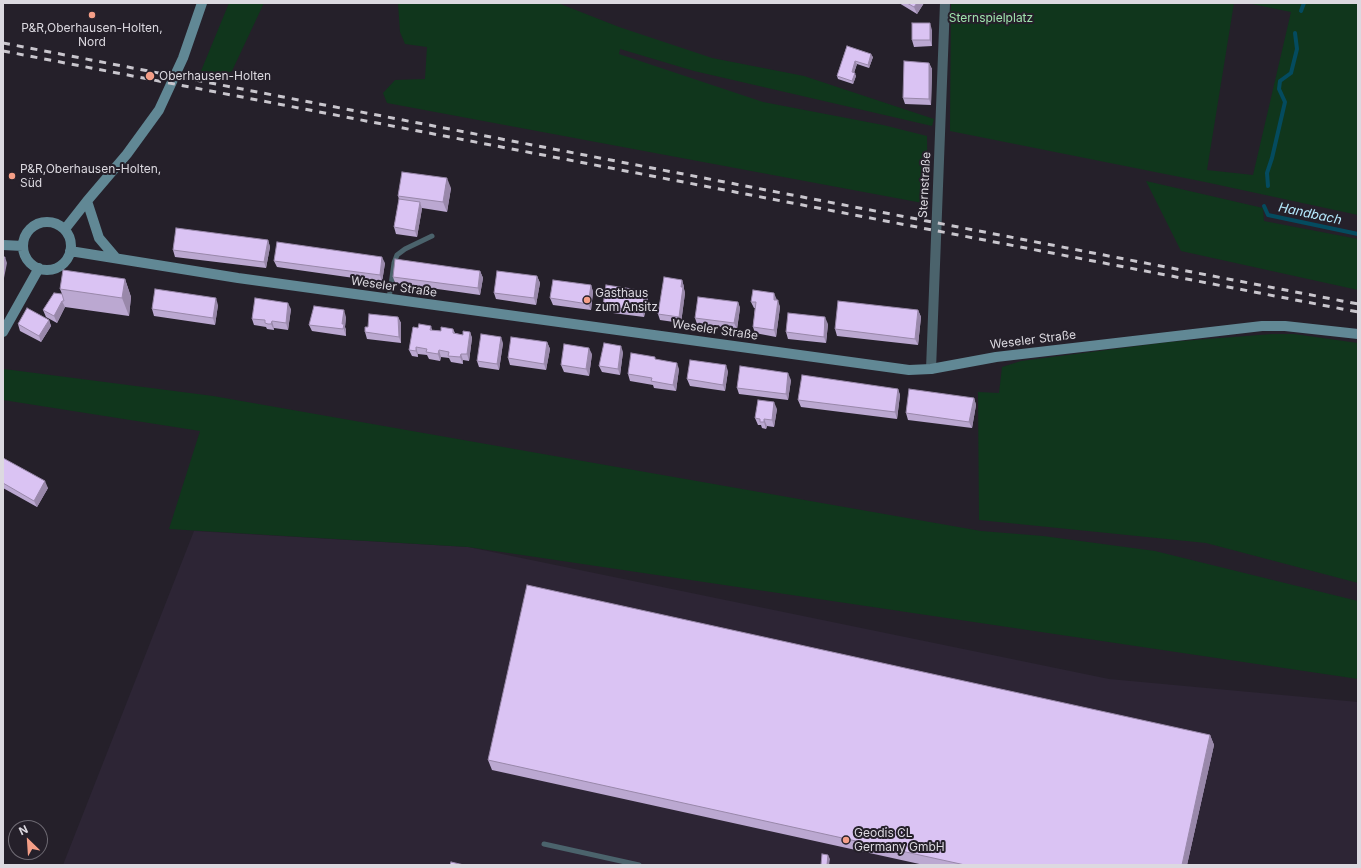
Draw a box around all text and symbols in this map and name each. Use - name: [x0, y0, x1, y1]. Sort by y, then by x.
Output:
- marker: P&R,Oberhausen-Holten, Nord: [87, 10, 97, 20]
- park label: Sternspielplatz: [949, 11, 1033, 25]
- place label: P&R,Oberhausen-Holten, Nord: [21, 21, 163, 49]
- place label: Oberhausen-Holten: [159, 69, 271, 83]
- marker: Oberhausen-Holten: [144, 70, 156, 82]
- street label: Sternstraße: [916, 152, 934, 218]
- place label: P&R,Oberhausen-Holten, Süd: [20, 162, 161, 190]
- marker: P&R,Oberhausen-Holten, Süd: [7, 171, 17, 181]
- water label: Handbach: [1277, 200, 1343, 228]
- street label: Weseler Straße: [350, 274, 438, 300]
- place label: Gasthaus zum Ansitz: [595, 286, 658, 314]
- marker: Gasthaus zum Ansitz: [582, 295, 592, 305]
- street label: Weseler Straße: [671, 317, 759, 343]
- street label: Weseler Straße: [989, 328, 1077, 352]
- north arrow: [8, 820, 48, 860]
- text: N: [17, 822, 30, 838]
- place label: Geodis CL Germany GmbH: [854, 826, 945, 854]
- marker: Geodis CL Germany GmbH: [841, 835, 851, 845]

